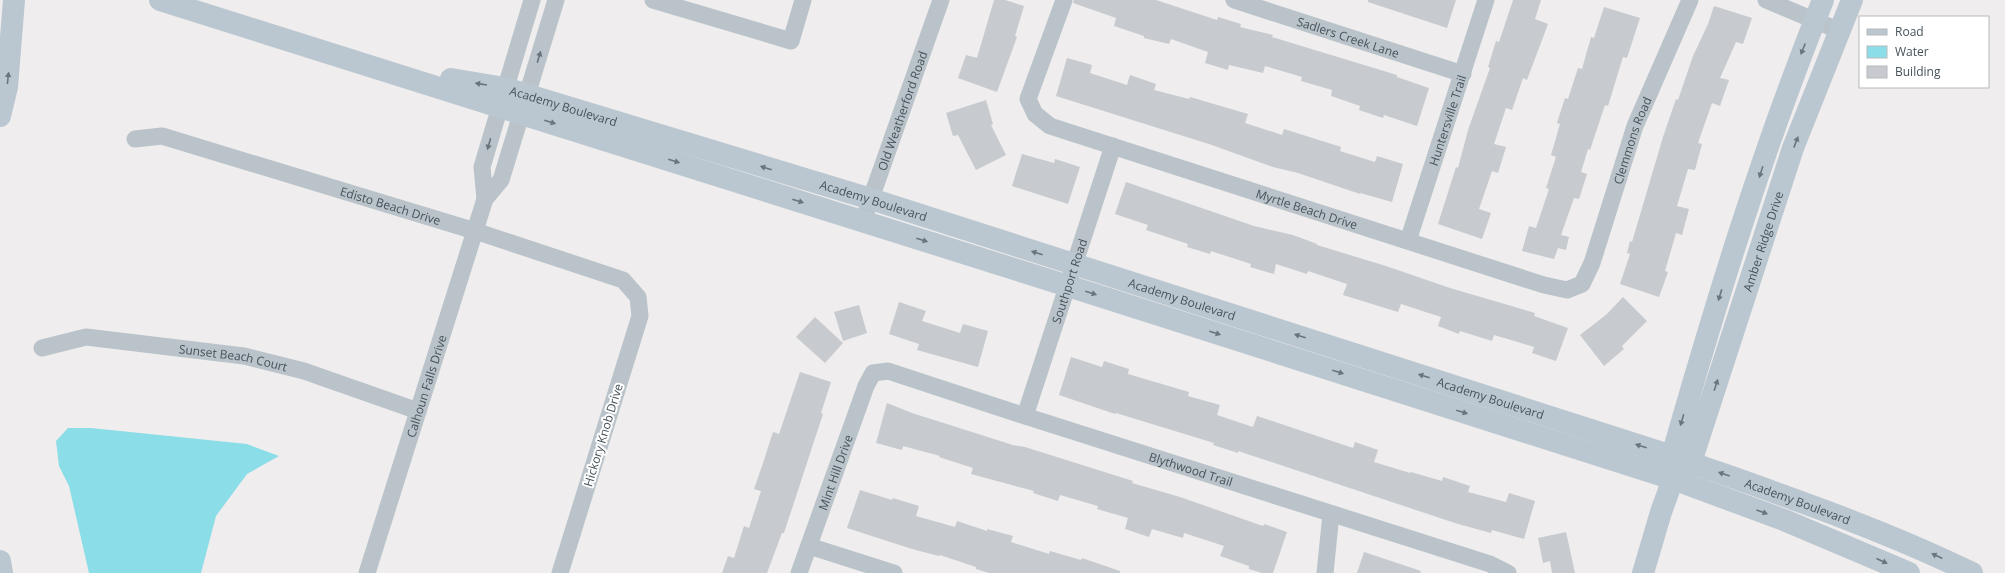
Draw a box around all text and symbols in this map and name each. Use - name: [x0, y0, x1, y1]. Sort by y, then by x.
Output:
- street label: Sadlers Creek Lane: [1295, 12, 1402, 61]
- legend: [1859, 16, 1989, 88]
- text: Road: [1895, 23, 1924, 40]
- text: Water: [1895, 43, 1929, 60]
- one-way arrow: [1799, 44, 1805, 56]
- street label: Old Weatherford Road: [873, 48, 931, 173]
- one-way arrow: [536, 51, 542, 63]
- text: Building: [1895, 63, 1941, 80]
- one-way arrow: [5, 72, 11, 84]
- street label: Huntersville Trail: [1424, 73, 1470, 168]
- one-way arrow: [474, 81, 487, 87]
- street label: Academy Boulevard: [508, 81, 619, 130]
- street label: Clemmons Road: [1609, 94, 1655, 186]
- one-way arrow: [545, 119, 557, 125]
- one-way arrow: [1793, 136, 1799, 148]
- one-way arrow: [486, 138, 492, 150]
- one-way arrow: [668, 158, 680, 164]
- one-way arrow: [760, 164, 772, 170]
- one-way arrow: [1757, 166, 1763, 178]
- street label: Academy Boulevard: [818, 176, 929, 225]
- street label: Edisto Beach Drive: [338, 182, 443, 229]
- street label: Myrtle Beach Drive: [1254, 184, 1360, 233]
- street label: Amber Ridge Drive: [1739, 189, 1787, 293]
- one-way arrow: [792, 198, 804, 204]
- street label: Southport Road: [1047, 236, 1091, 326]
- one-way arrow: [916, 237, 928, 243]
- one-way arrow: [1031, 249, 1043, 255]
- street label: Academy Boulevard: [1127, 274, 1238, 324]
- one-way arrow: [1085, 290, 1097, 296]
- one-way arrow: [1717, 290, 1723, 302]
- one-way arrow: [1209, 330, 1221, 336]
- street label: Calhoun Falls Drive: [402, 332, 450, 440]
- one-way arrow: [1294, 333, 1306, 339]
- street label: Sunset Beach Court: [178, 340, 289, 375]
- one-way arrow: [1333, 370, 1345, 376]
- one-way arrow: [1417, 373, 1429, 379]
- street label: Academy Boulevard: [1435, 373, 1546, 423]
- one-way arrow: [1713, 379, 1719, 391]
- street label: Hickory Knob Drive: [579, 381, 627, 489]
- one-way arrow: [1457, 409, 1469, 415]
- one-way arrow: [1679, 414, 1685, 426]
- street label: Mint Hill Drive: [814, 432, 857, 512]
- one-way arrow: [1635, 442, 1647, 448]
- street label: Blythwood Trail: [1147, 448, 1235, 490]
- one-way arrow: [1718, 471, 1730, 477]
- street label: Academy Boulevard: [1743, 474, 1853, 528]
- one-way arrow: [1756, 509, 1768, 515]
- one-way arrow: [1931, 553, 1943, 559]
- one-way arrow: [1877, 558, 1888, 564]

